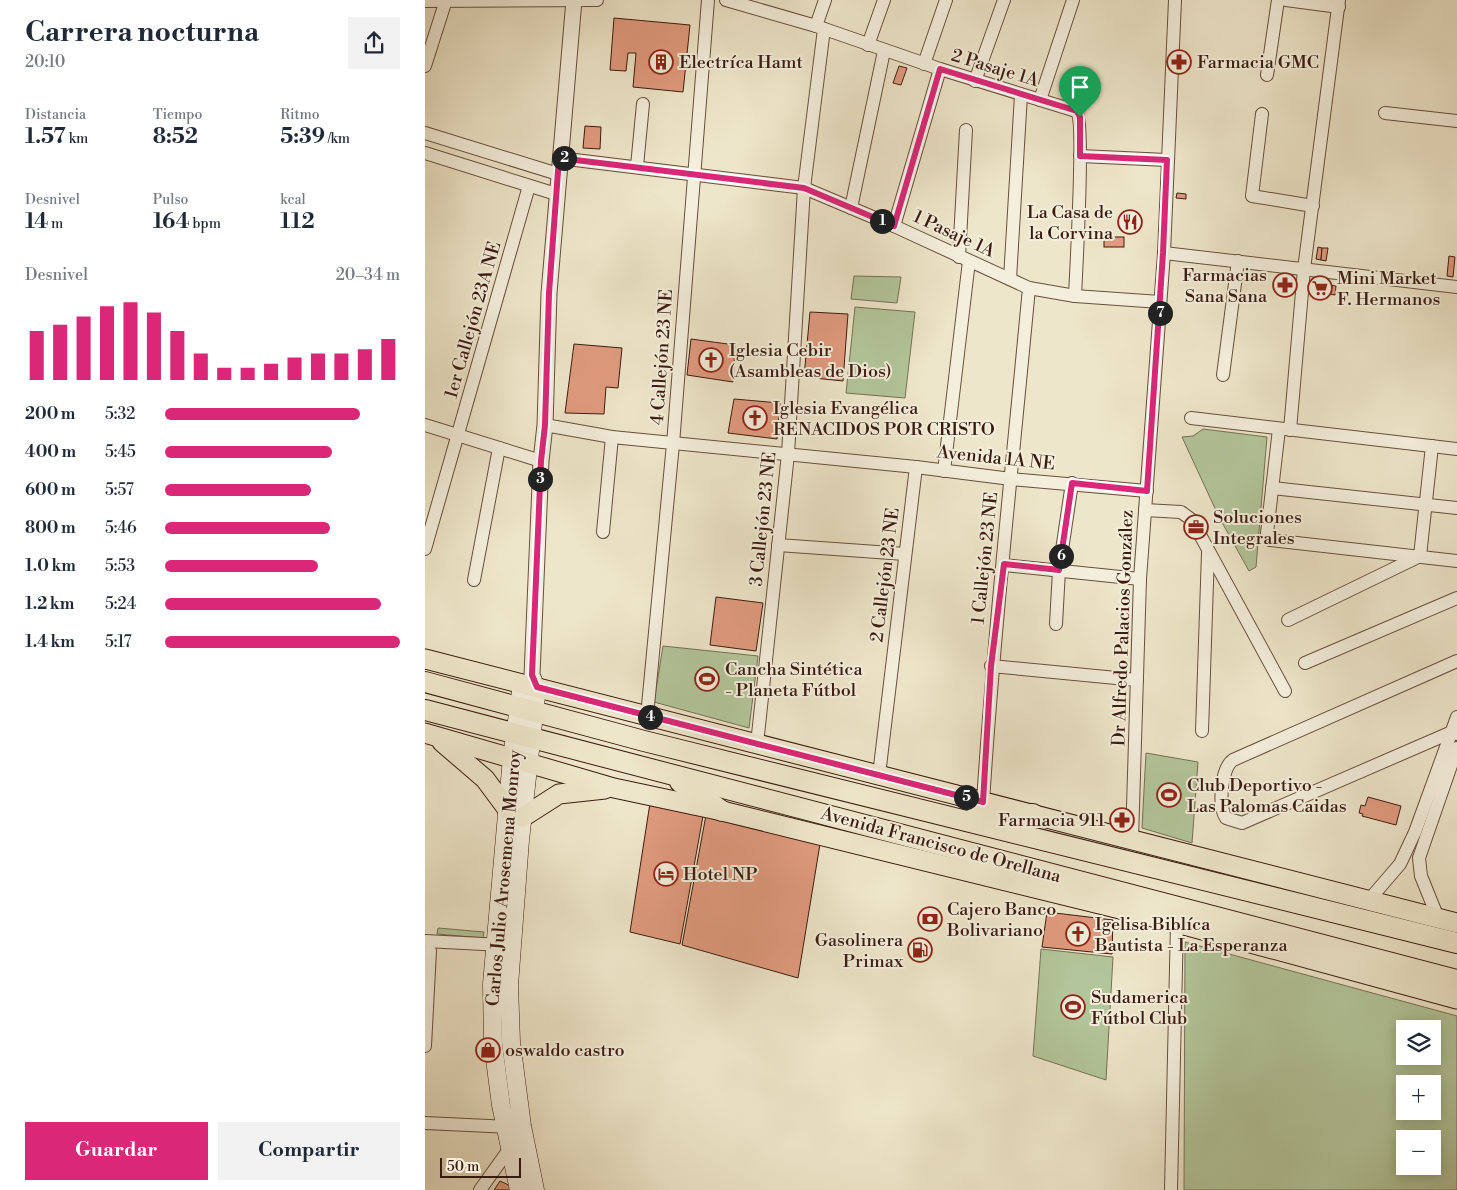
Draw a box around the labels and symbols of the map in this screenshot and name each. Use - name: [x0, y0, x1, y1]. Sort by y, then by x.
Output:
- street label: 2 Pasaje 1A: [949, 44, 1042, 92]
- building icon: Electríca Hamt: [648, 49, 674, 75]
- pharmacy icon: Farmacia GMC: [1166, 49, 1192, 75]
- place label: Electríca Hamt: [679, 51, 804, 74]
- place label: Farmacia GMC: [1197, 51, 1319, 74]
- pin: [1059, 66, 1101, 117]
- pin: 2: [551, 146, 577, 170]
- place label: La Casa de la Corvina: [1027, 201, 1114, 245]
- street label: 1 Pasaje 1A: [909, 205, 999, 263]
- pin: 1: [869, 208, 895, 234]
- restaurant icon: La Casa de la Corvina: [1117, 209, 1143, 235]
- street label: 1er Callejón 23A NE: [440, 239, 506, 401]
- place label: Farmacias Sana Sana: [1182, 264, 1268, 308]
- place label: Mini Market F. Hermanos: [1337, 267, 1441, 311]
- pharmacy icon: Farmacias Sana Sana: [1272, 272, 1298, 298]
- supermarket icon: Mini Market F. Hermanos: [1307, 275, 1333, 301]
- street label: 4 Callejón 23 NE: [646, 288, 678, 426]
- pin: 7: [1147, 300, 1173, 326]
- place label: Iglesia Cebir (Asambleas de Dios): [729, 339, 892, 383]
- church icon: Iglesia Cebir (Asambleas de Dios): [698, 347, 724, 373]
- place label: Iglesia Evangélica RENACIDOS POR CRISTO: [773, 397, 995, 441]
- church icon: Iglesia Evangélica RENACIDOS POR CRISTO: [742, 405, 768, 431]
- street label: Avenida 1A NE: [935, 440, 1056, 476]
- street label: 3 Callejón 23 NE: [745, 451, 781, 587]
- pin: 3: [527, 466, 553, 492]
- street label: 1 Callejón 23 NE: [967, 491, 1003, 625]
- street label: 2 Callejón 23 NE: [865, 506, 905, 644]
- place label: Soluciones Integrales: [1213, 506, 1302, 550]
- street label: Dr Alfredo Palacios González: [1107, 509, 1139, 747]
- office icon: Soluciones Integrales: [1183, 514, 1209, 540]
- pin: 6: [1049, 544, 1073, 568]
- place label: Cancha Sintética - Planeta Fútbol: [725, 658, 863, 702]
- sports icon: Cancha Sintética - Planeta Fútbol: [694, 666, 720, 692]
- pin: 4: [637, 704, 663, 730]
- street label: Carlos Julio Arosemena Monroy: [481, 749, 527, 1007]
- place label: Club Deportivo - Las Palomas Caidas: [1187, 774, 1347, 818]
- sports icon: Club Deportivo - Las Palomas Caidas: [1156, 782, 1182, 808]
- pin: 5: [953, 784, 979, 810]
- street label: Avenida Francisco de Orellana: [818, 802, 1064, 888]
- pharmacy icon: Farmacia 911: [1109, 807, 1135, 833]
- place label: Farmacia 911: [998, 809, 1105, 832]
- hotel icon: Hotel NP: [653, 861, 679, 887]
- place label: Hotel NP: [683, 863, 757, 886]
- place label: Cajero Banco Bolivariano: [946, 898, 1056, 942]
- bank icon: Cajero Banco Bolivariano: [917, 906, 943, 932]
- place label: Igelisa Biblíca Bautista - La Esperanza: [1094, 913, 1288, 957]
- church icon: Igelisa Biblíca Bautista - La Esperanza: [1065, 921, 1091, 947]
- place label: Gasolinera Primax: [815, 929, 904, 973]
- fuel station icon: Gasolinera Primax: [907, 937, 933, 963]
- place label: Sudamerica Fútbol Club: [1091, 986, 1189, 1030]
- sports icon: Sudamerica Fútbol Club: [1060, 994, 1086, 1020]
- shop icon: oswaldo castro: [475, 1037, 501, 1063]
- place label: oswaldo castro: [505, 1039, 625, 1062]
- scale bar: [440, 1155, 521, 1178]

